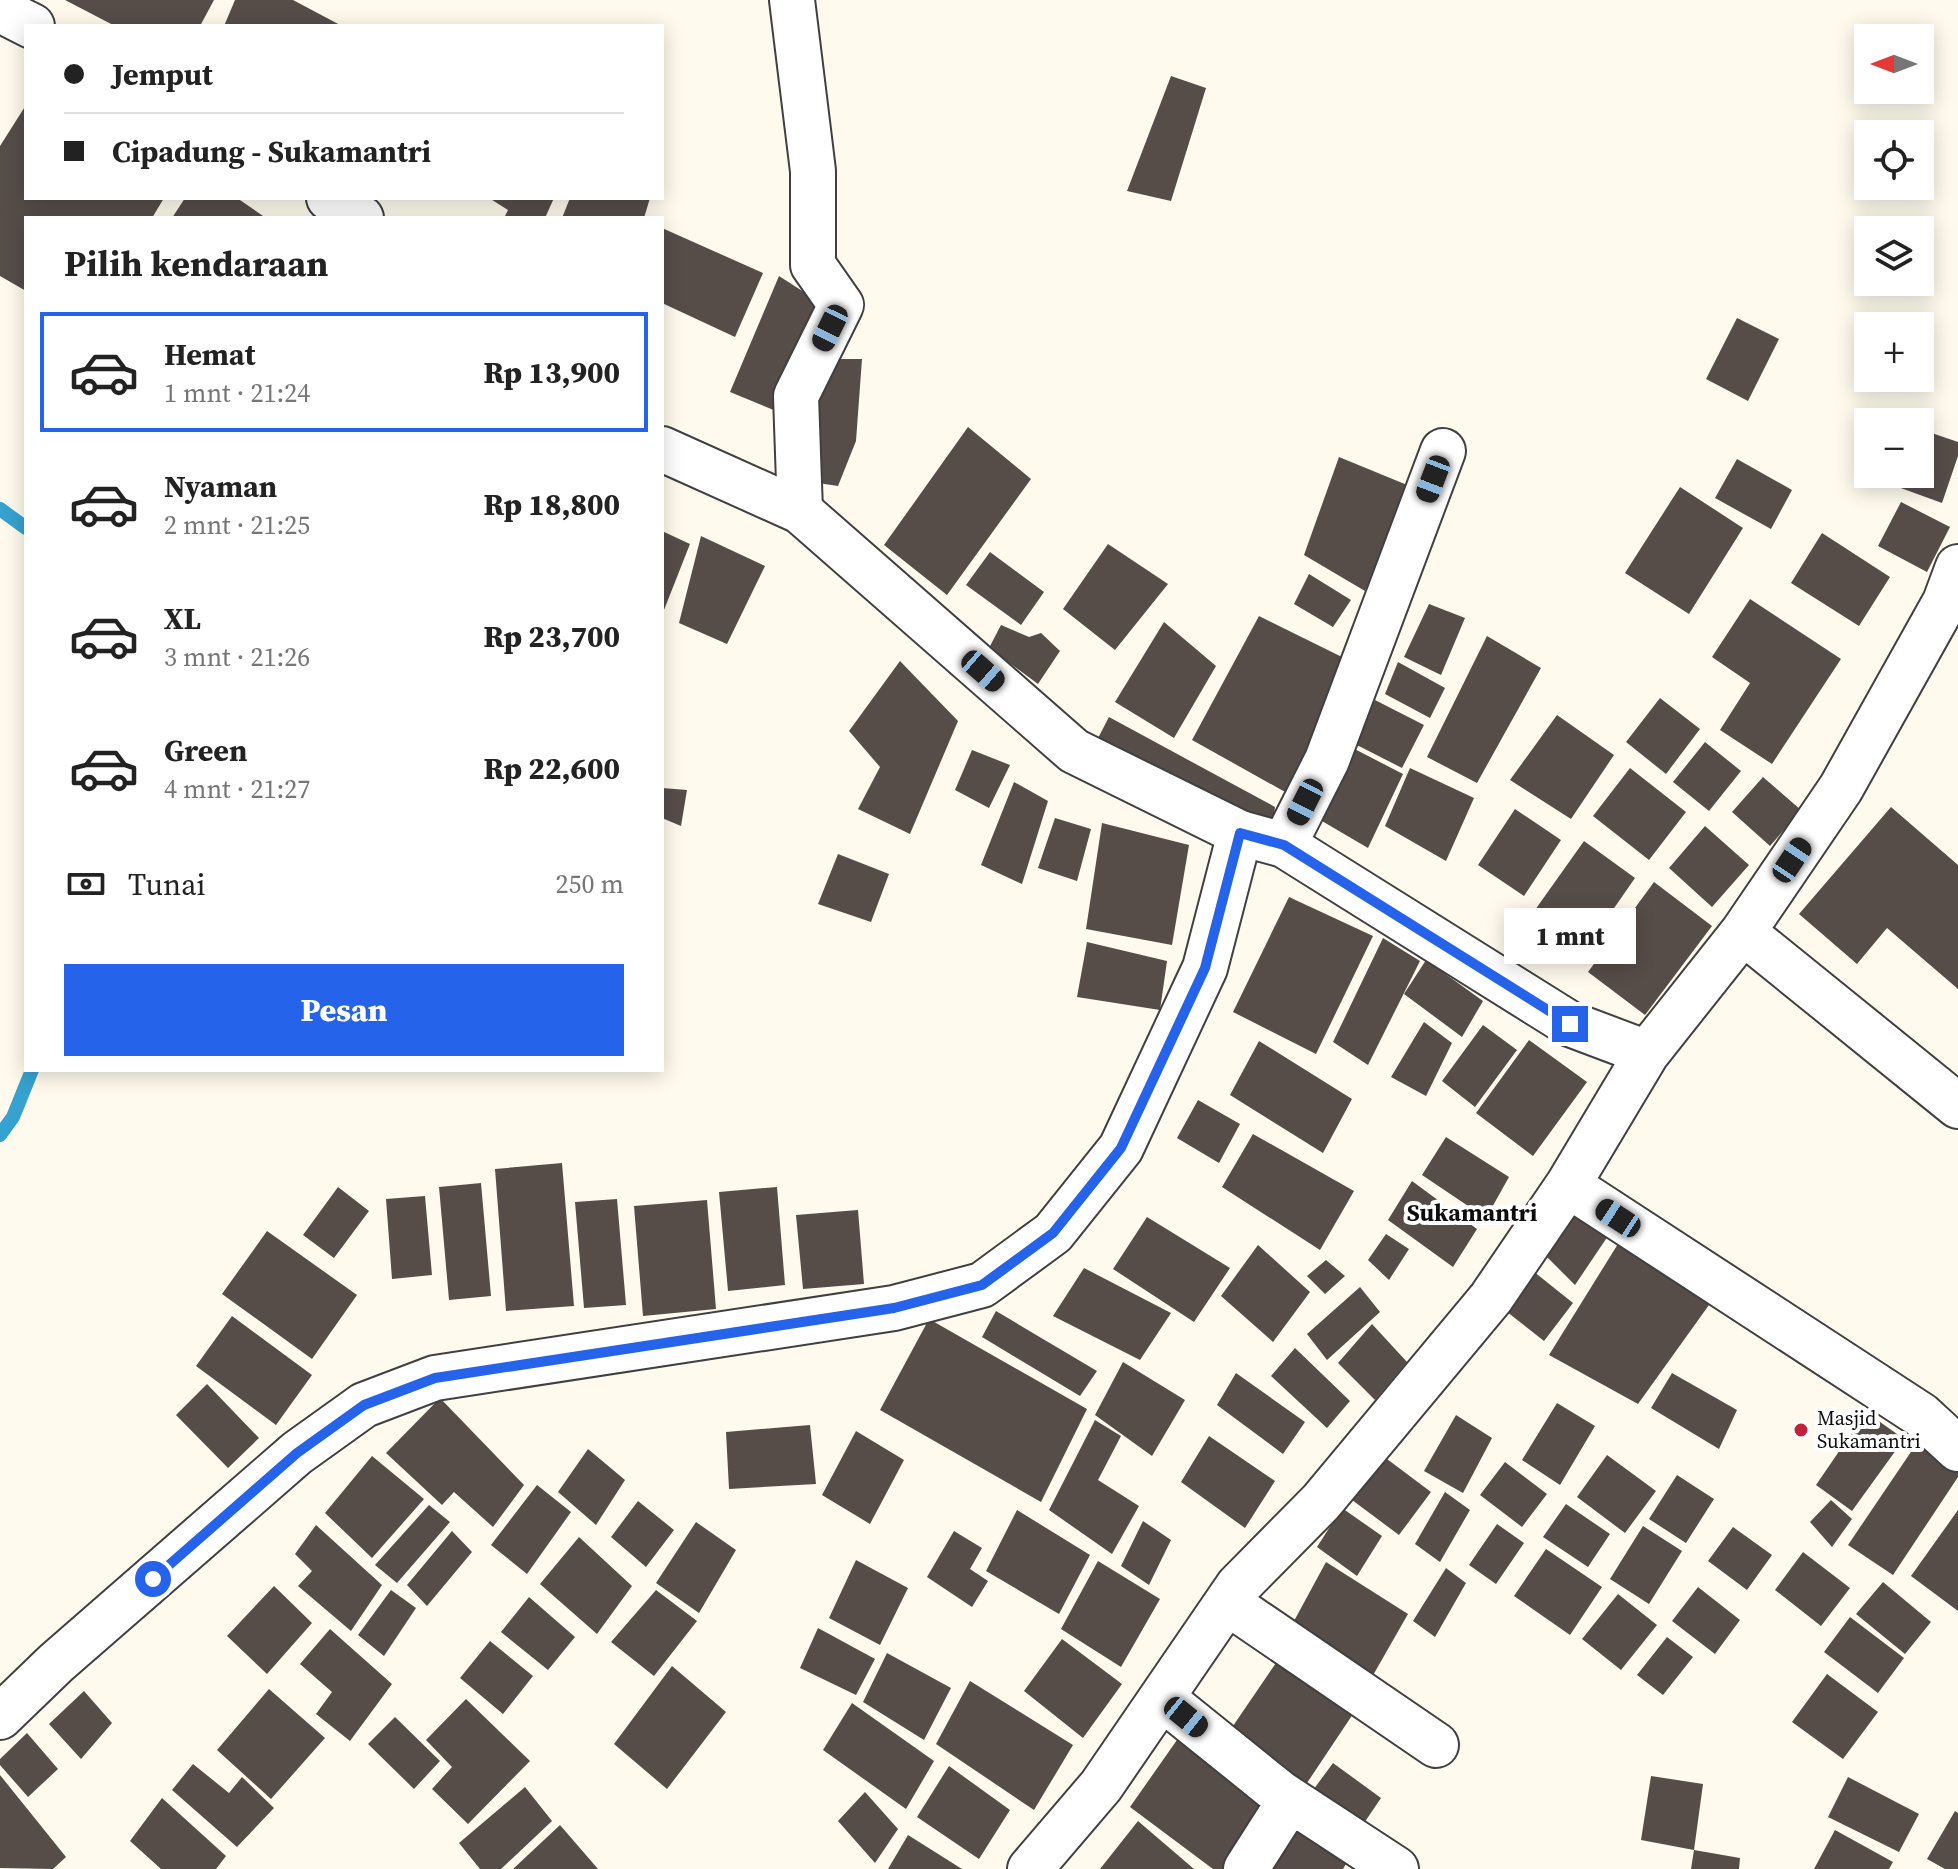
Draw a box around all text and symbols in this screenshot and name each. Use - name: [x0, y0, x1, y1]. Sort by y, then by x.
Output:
- north arrow: [1854, 24, 1934, 104]
- map controls: [1854, 24, 1934, 488]
- text: Jemput: [112, 54, 213, 95]
- button: locate: [1854, 120, 1934, 200]
- text: Cipadung - Sukamantri: [112, 131, 431, 172]
- button: layers: [1854, 216, 1934, 296]
- text: Pilih kendaraan: [64, 239, 328, 288]
- car: [809, 301, 851, 355]
- button: +: [1854, 312, 1934, 392]
- text: Hemat: [164, 334, 255, 375]
- icon: car: [68, 336, 140, 408]
- text: Rp 13,900: [483, 352, 620, 393]
- text: 1 mnt · 21:24: [164, 375, 310, 411]
- button: −: [1854, 408, 1934, 488]
- car: [1413, 452, 1453, 506]
- text: Nyaman: [164, 466, 277, 507]
- icon: car: [68, 468, 140, 540]
- text: Rp 18,800: [483, 484, 620, 525]
- text: 2 mnt · 21:25: [164, 507, 310, 543]
- text: XL: [164, 598, 201, 639]
- icon: car: [68, 600, 140, 672]
- text: Rp 23,700: [483, 616, 620, 657]
- text: 3 mnt · 21:26: [164, 639, 310, 675]
- car: [957, 646, 1009, 696]
- text: Green: [164, 730, 247, 771]
- icon: car: [68, 732, 140, 804]
- text: Rp 22,600: [483, 748, 620, 789]
- text: 4 mnt · 21:27: [164, 771, 310, 807]
- car: [1283, 775, 1327, 829]
- car: [1769, 833, 1815, 887]
- icon: cash: [64, 862, 108, 906]
- text: Tunai: [128, 864, 205, 905]
- text: 250 m: [556, 866, 624, 902]
- callout: 1 mnt: [1504, 908, 1636, 964]
- text: 1 mnt: [1536, 918, 1604, 954]
- button: Pesan: [64, 964, 624, 1056]
- route end: [1552, 1006, 1588, 1042]
- car: [1591, 1195, 1645, 1241]
- district label: Sukamantri: [1407, 1196, 1538, 1229]
- place label: Masjid Sukamantri: [1817, 1404, 1921, 1455]
- marker: Masjid Sukamantri: [1792, 1421, 1810, 1439]
- route start: [135, 1561, 171, 1597]
- car: [1160, 1693, 1212, 1741]

